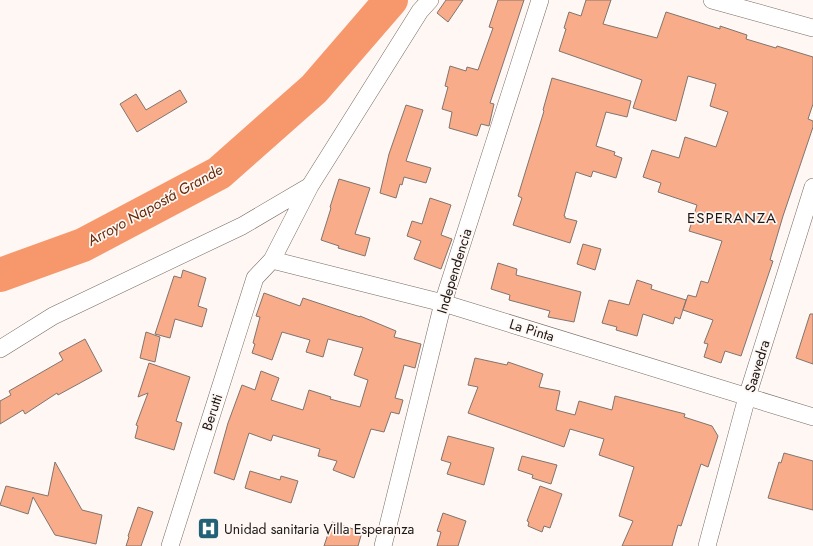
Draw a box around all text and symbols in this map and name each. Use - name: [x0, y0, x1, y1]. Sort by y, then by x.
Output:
- water label: Arroyo Napostá Grande: [82, 158, 227, 252]
- district label: ESPERANZA: [687, 207, 777, 229]
- street label: Independencia: [432, 226, 476, 316]
- street label: La Pinta: [507, 314, 557, 346]
- street label: Saavedra: [740, 337, 774, 395]
- street label: Berutti: [197, 391, 227, 433]
- hospital icon: Unidad sanitaria Villa Esperanza: [196, 516, 222, 542]
- place label: Unidad sanitaria Villa Esperanza: [224, 519, 414, 539]

